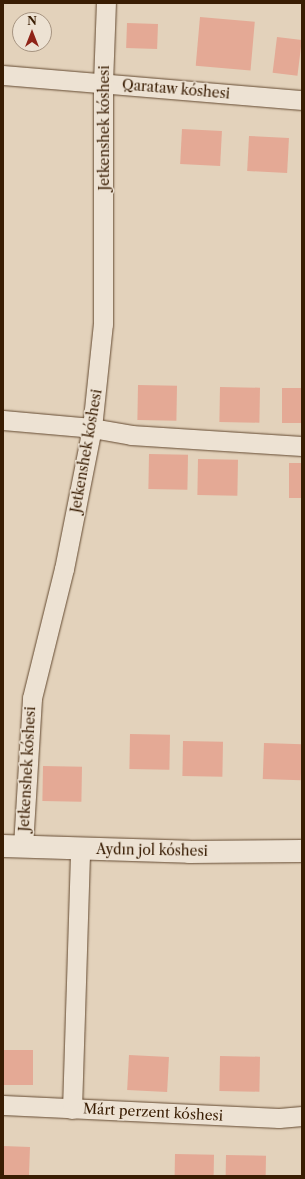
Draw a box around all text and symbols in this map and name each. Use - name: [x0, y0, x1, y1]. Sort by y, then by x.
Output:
- north arrow: [12, 12, 52, 52]
- text: N: [27, 14, 37, 28]
- street label: Jetkenshek kóshesi: [96, 65, 112, 191]
- street label: Qarataw kóshesi: [121, 76, 231, 102]
- street label: Jetkenshek kóshesi: [67, 388, 105, 514]
- street label: Jetkenshek kóshesi: [15, 706, 39, 832]
- street label: Aydın jol kóshesi: [96, 841, 208, 859]
- street label: Márt perzent kóshesi: [83, 1100, 223, 1124]

